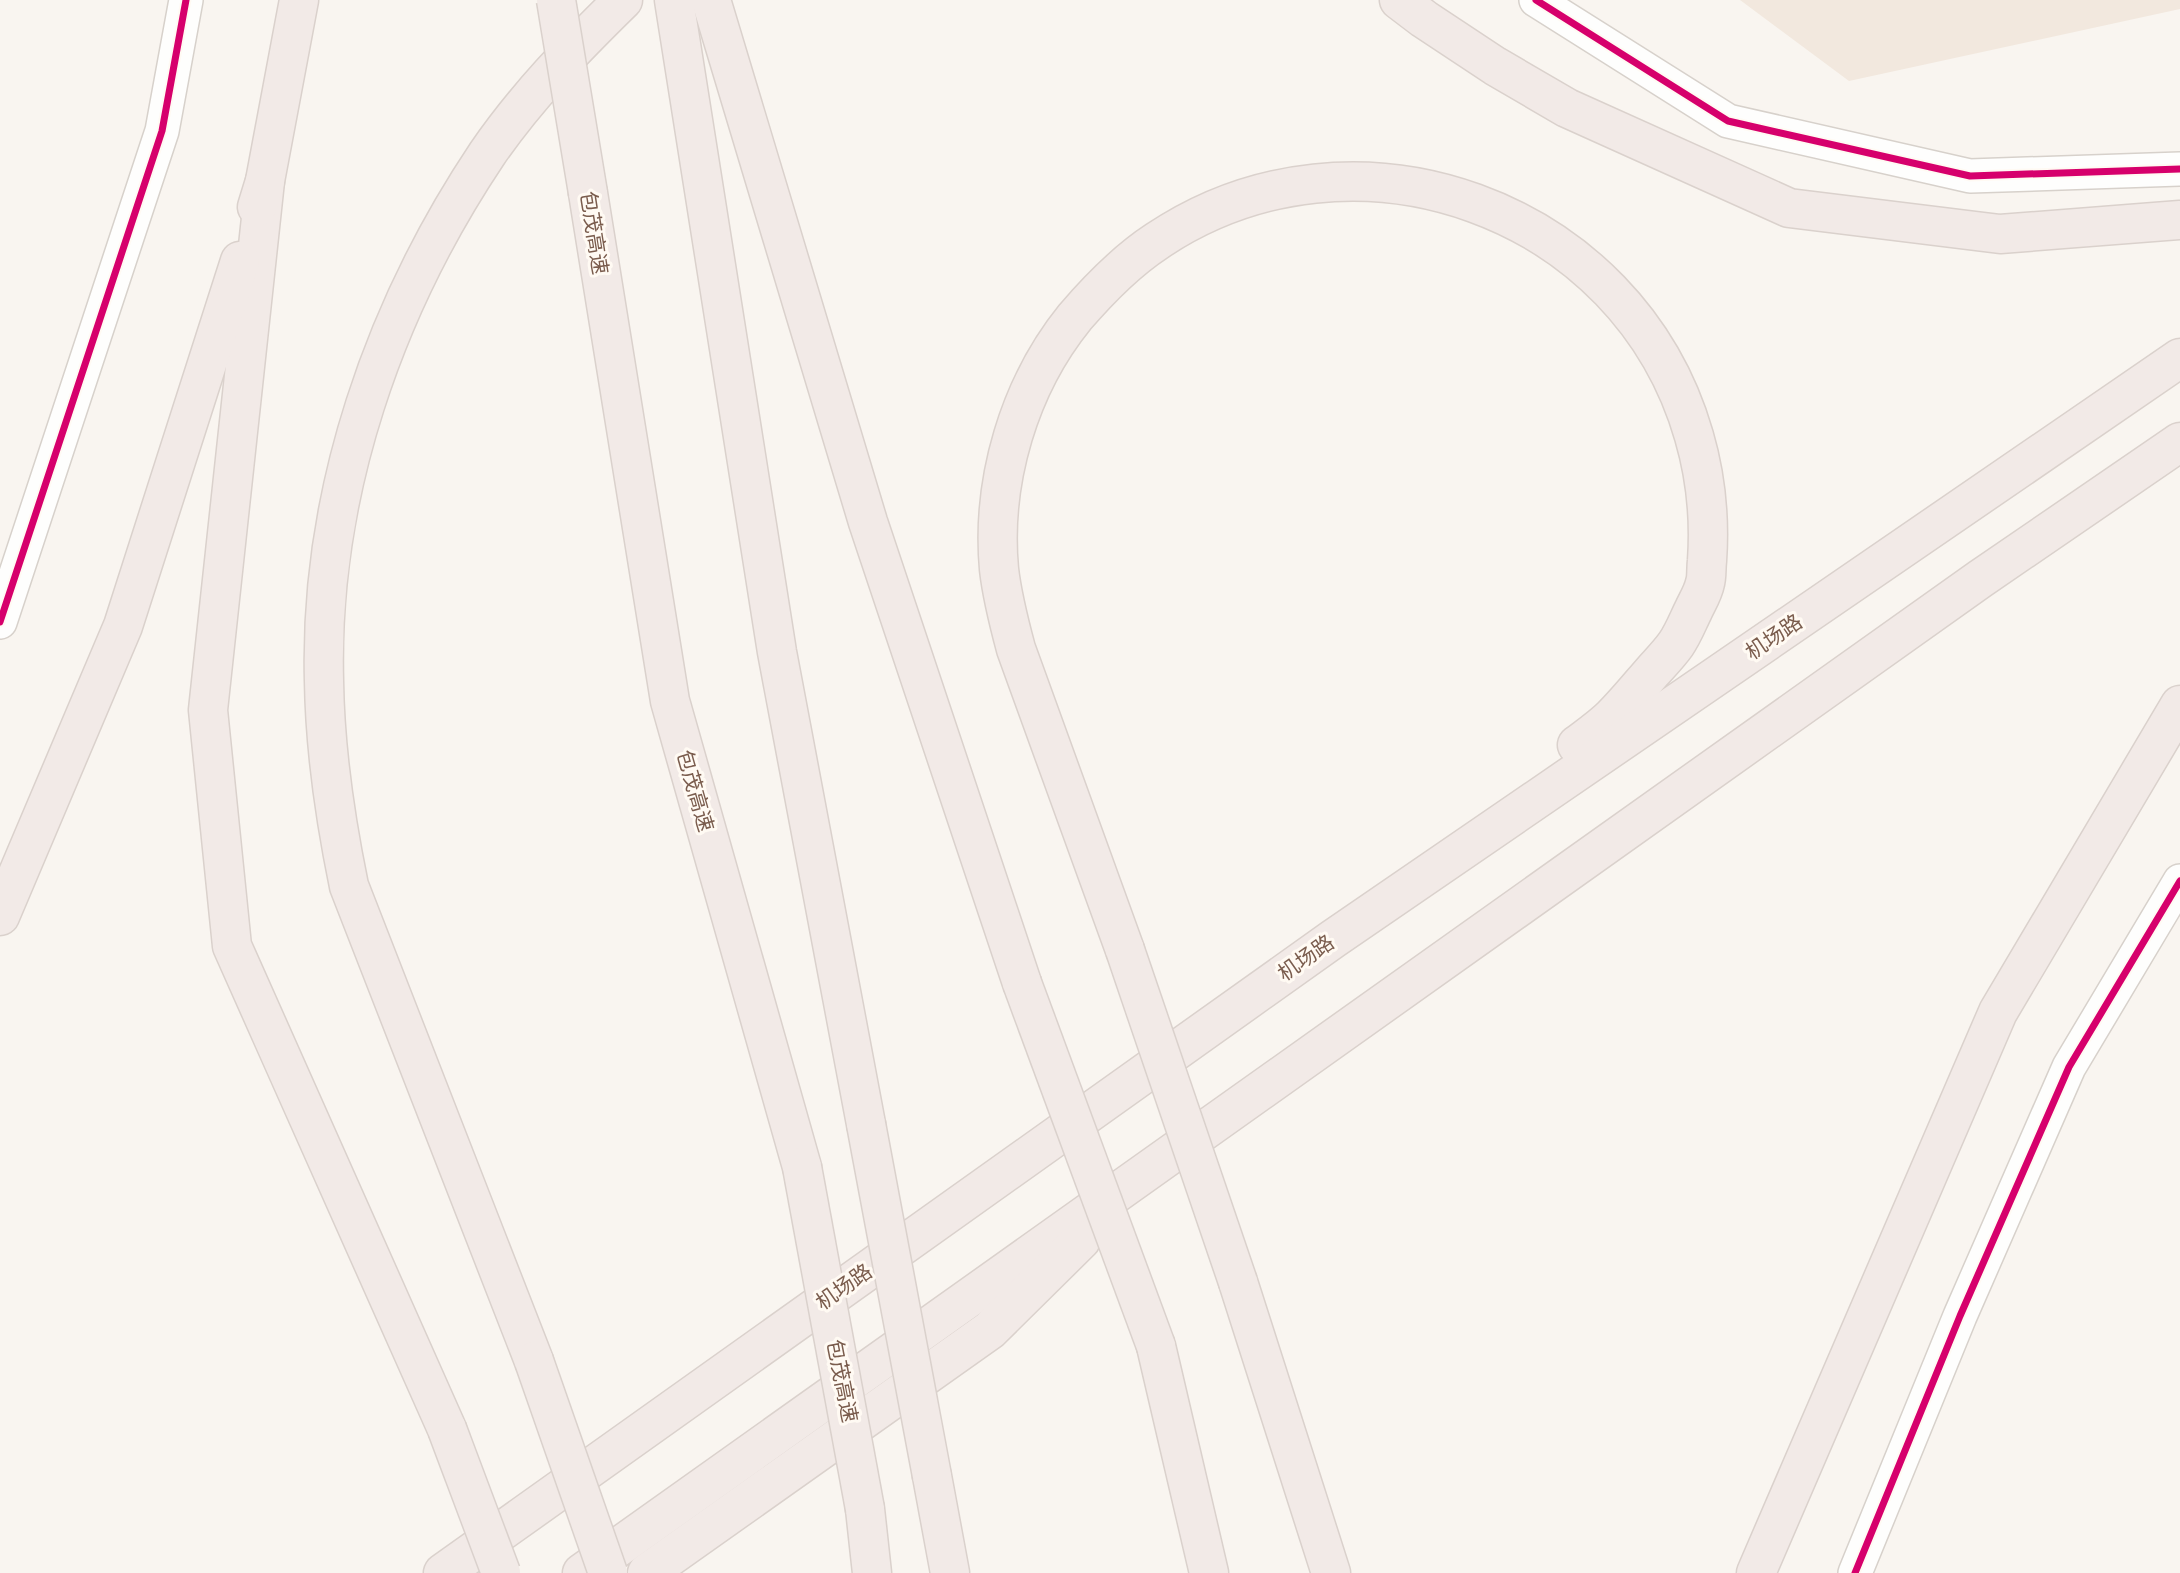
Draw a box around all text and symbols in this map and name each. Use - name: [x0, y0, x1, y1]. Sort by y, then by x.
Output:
- street label: 包茂高速: [575, 189, 614, 277]
- street label: 机场路: [1740, 608, 1807, 665]
- street label: 包茂高速: [671, 747, 720, 835]
- street label: 机场路: [1272, 928, 1339, 987]
- street label: 机场路: [810, 1257, 877, 1316]
- street label: 包茂高速: [821, 1337, 864, 1425]

